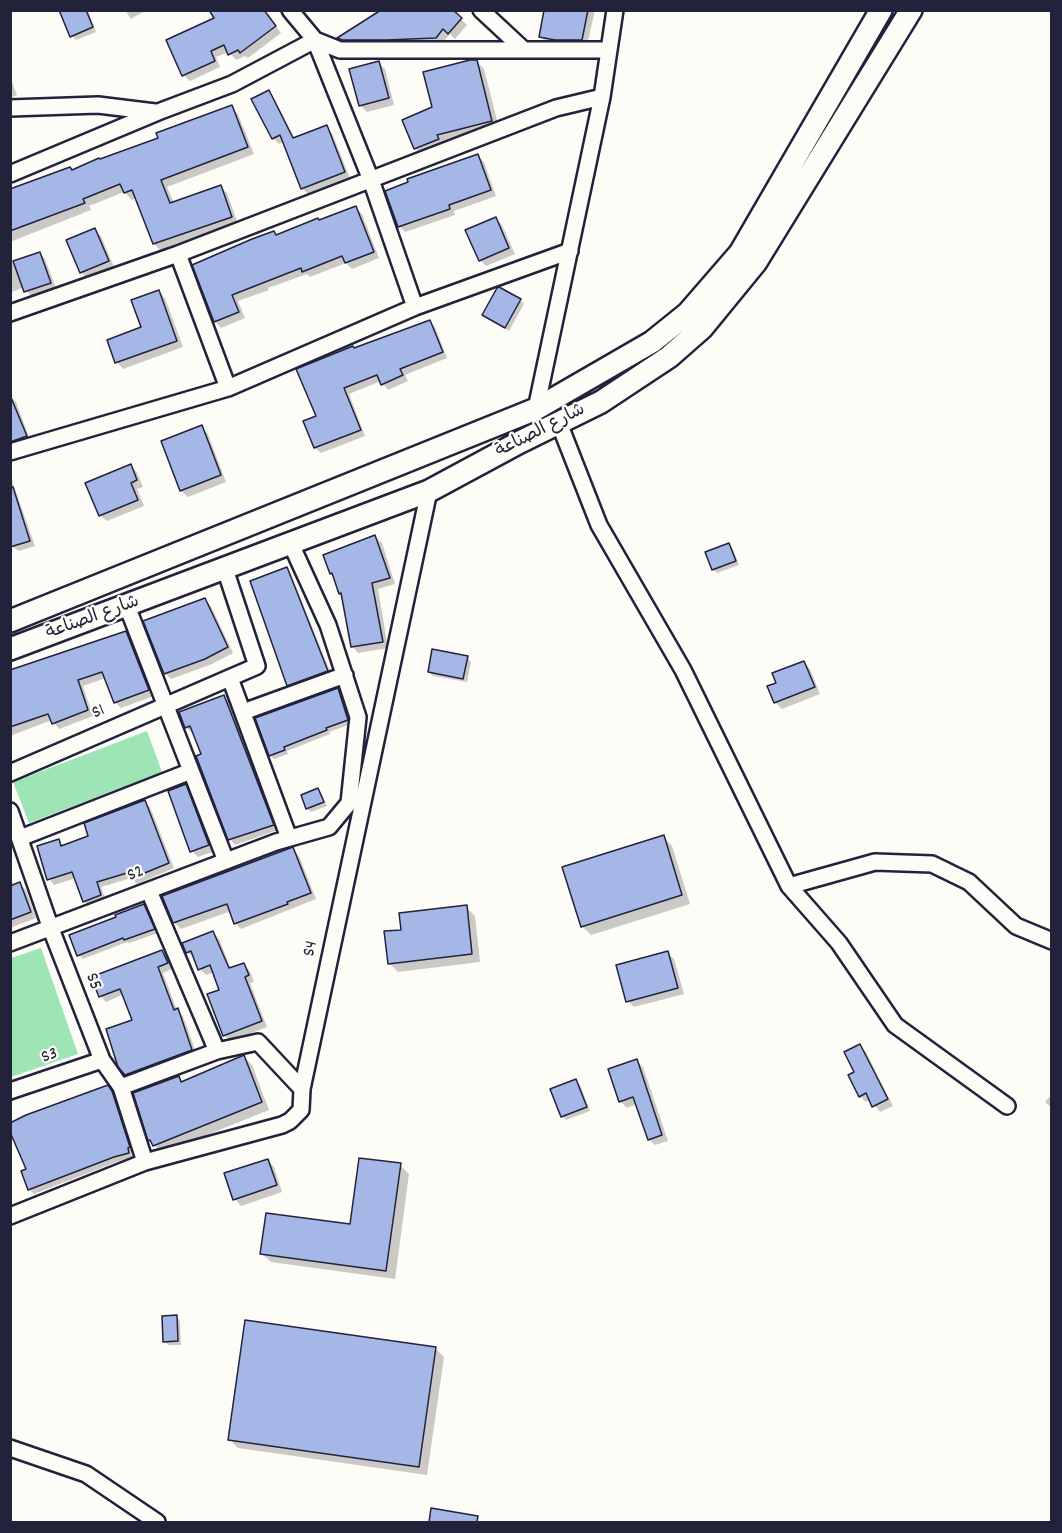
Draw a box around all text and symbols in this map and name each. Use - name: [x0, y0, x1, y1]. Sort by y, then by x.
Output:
- street label: شارع الصناعة: [493, 400, 589, 464]
- street label: شارع الصناعة: [43, 592, 143, 646]
- street label: S1: [89, 701, 109, 725]
- street label: S2: [125, 862, 147, 888]
- street label: S4: [300, 939, 324, 959]
- street label: S5: [79, 971, 105, 993]
- street label: S3: [39, 1044, 61, 1070]

